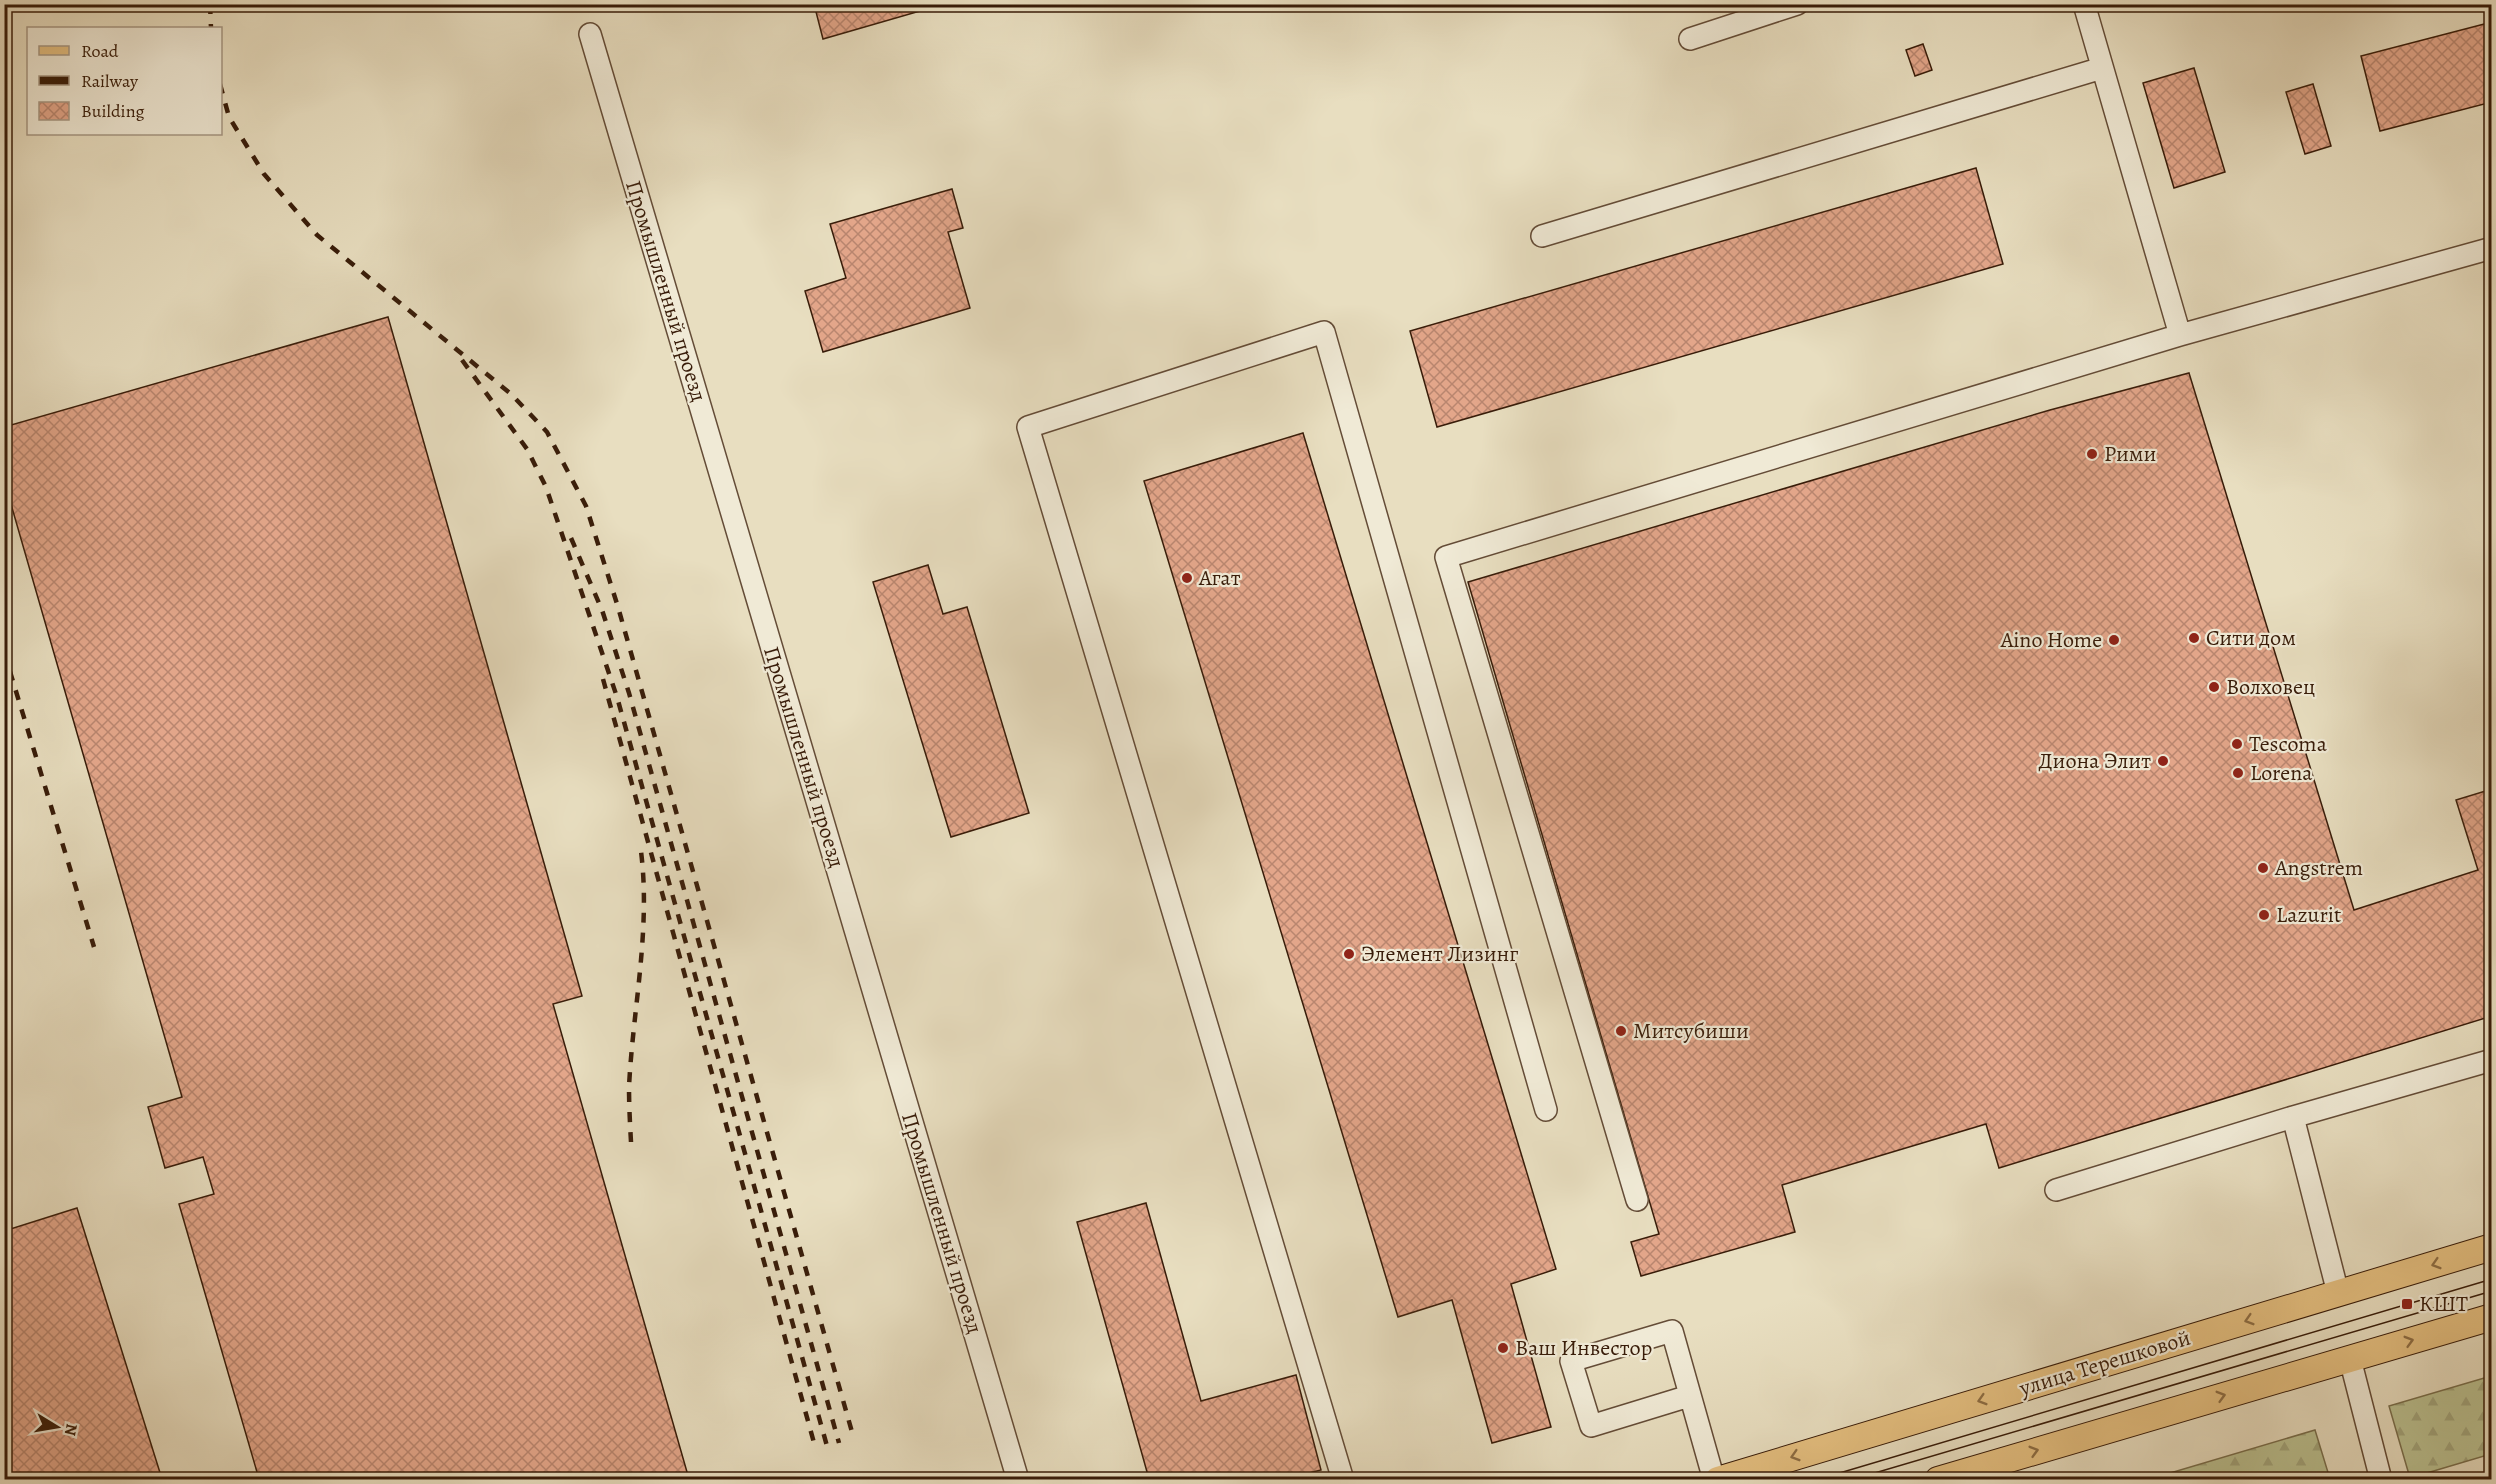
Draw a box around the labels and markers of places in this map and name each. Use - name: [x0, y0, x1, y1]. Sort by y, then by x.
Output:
- place label: Рими: [2104, 439, 2156, 469]
- marker: Рими: [2085, 447, 2099, 461]
- place label: Агат: [1198, 563, 1241, 593]
- marker: Агат: [1180, 571, 1194, 585]
- place label: Сити дом: [2206, 623, 2296, 653]
- place label: Aino Home: [2000, 625, 2102, 655]
- marker: Сити дом: [2187, 631, 2201, 645]
- marker: Aino Home: [2107, 633, 2121, 647]
- place label: Волховец: [2226, 672, 2315, 702]
- marker: Волховец: [2207, 680, 2221, 694]
- place label: Tescoma: [2249, 729, 2328, 759]
- marker: Tescoma: [2230, 737, 2244, 751]
- place label: Диона Элит: [2038, 746, 2151, 776]
- marker: Диона Элит: [2156, 754, 2170, 768]
- place label: Lorena: [2250, 758, 2313, 788]
- marker: Lorena: [2231, 766, 2245, 780]
- place label: Angstrem: [2274, 853, 2363, 883]
- marker: Angstrem: [2256, 861, 2270, 875]
- place label: Lazurit: [2276, 900, 2341, 930]
- marker: Lazurit: [2257, 908, 2271, 922]
- place label: Элемент Лизинг: [1361, 939, 1519, 969]
- marker: Элемент Лизинг: [1342, 947, 1356, 961]
- place label: Митсубиши: [1633, 1016, 1749, 1046]
- marker: Митсубиши: [1614, 1024, 1628, 1038]
- place label: КШТ: [2419, 1289, 2468, 1319]
- marker: КШТ: [2400, 1297, 2414, 1311]
- place label: Ваш Инвестор: [1515, 1333, 1652, 1363]
- marker: Ваш Инвестор: [1496, 1341, 1510, 1355]

